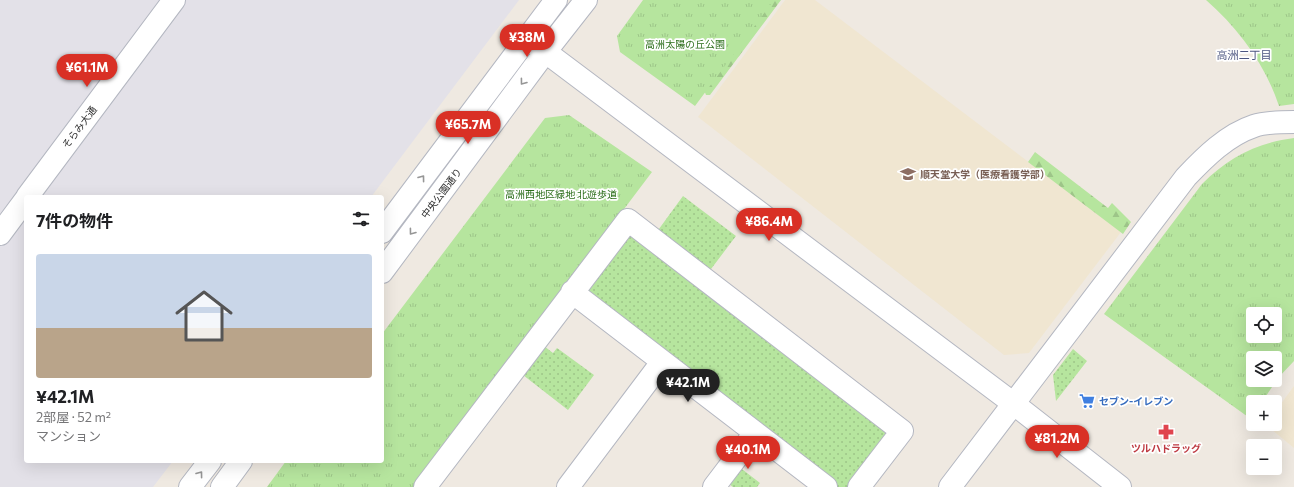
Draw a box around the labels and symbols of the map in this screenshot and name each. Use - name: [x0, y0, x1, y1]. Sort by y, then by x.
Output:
- pin: ¥38M: [503, 24, 551, 58]
- park label: 高洲太陽の丘公園: [645, 38, 725, 50]
- district label: 高洲二丁目: [1217, 48, 1272, 61]
- pin: ¥61.1M: [54, 54, 120, 88]
- one-way arrow: [521, 78, 528, 85]
- street label: そらみ大通: [59, 103, 99, 151]
- pin: ¥65.7M: [435, 111, 501, 145]
- street label: 中央公園通り: [418, 165, 464, 221]
- school or university icon: 順天堂大学（医療看護学部）: [899, 165, 917, 183]
- place label: 順天堂大学（医療看護学部）: [920, 168, 1050, 180]
- one-way arrow: [417, 175, 425, 182]
- park label: 高洲西地区緑地 北遊歩道: [505, 188, 617, 200]
- pin: ¥86.4M: [736, 208, 802, 242]
- one-way arrow: [410, 227, 417, 234]
- pin: ¥42.1M: [655, 369, 721, 403]
- supermarket icon: セブン-イレブン: [1078, 392, 1096, 410]
- place label: セブン-イレブン: [1099, 395, 1173, 407]
- pharmacy icon: ツルハドラッグ: [1157, 423, 1175, 441]
- pin: ¥81.2M: [1024, 425, 1090, 459]
- pin: ¥40.1M: [715, 436, 781, 470]
- place label: ツルハドラッグ: [1131, 442, 1201, 454]
- one-way arrow: [195, 471, 203, 478]

